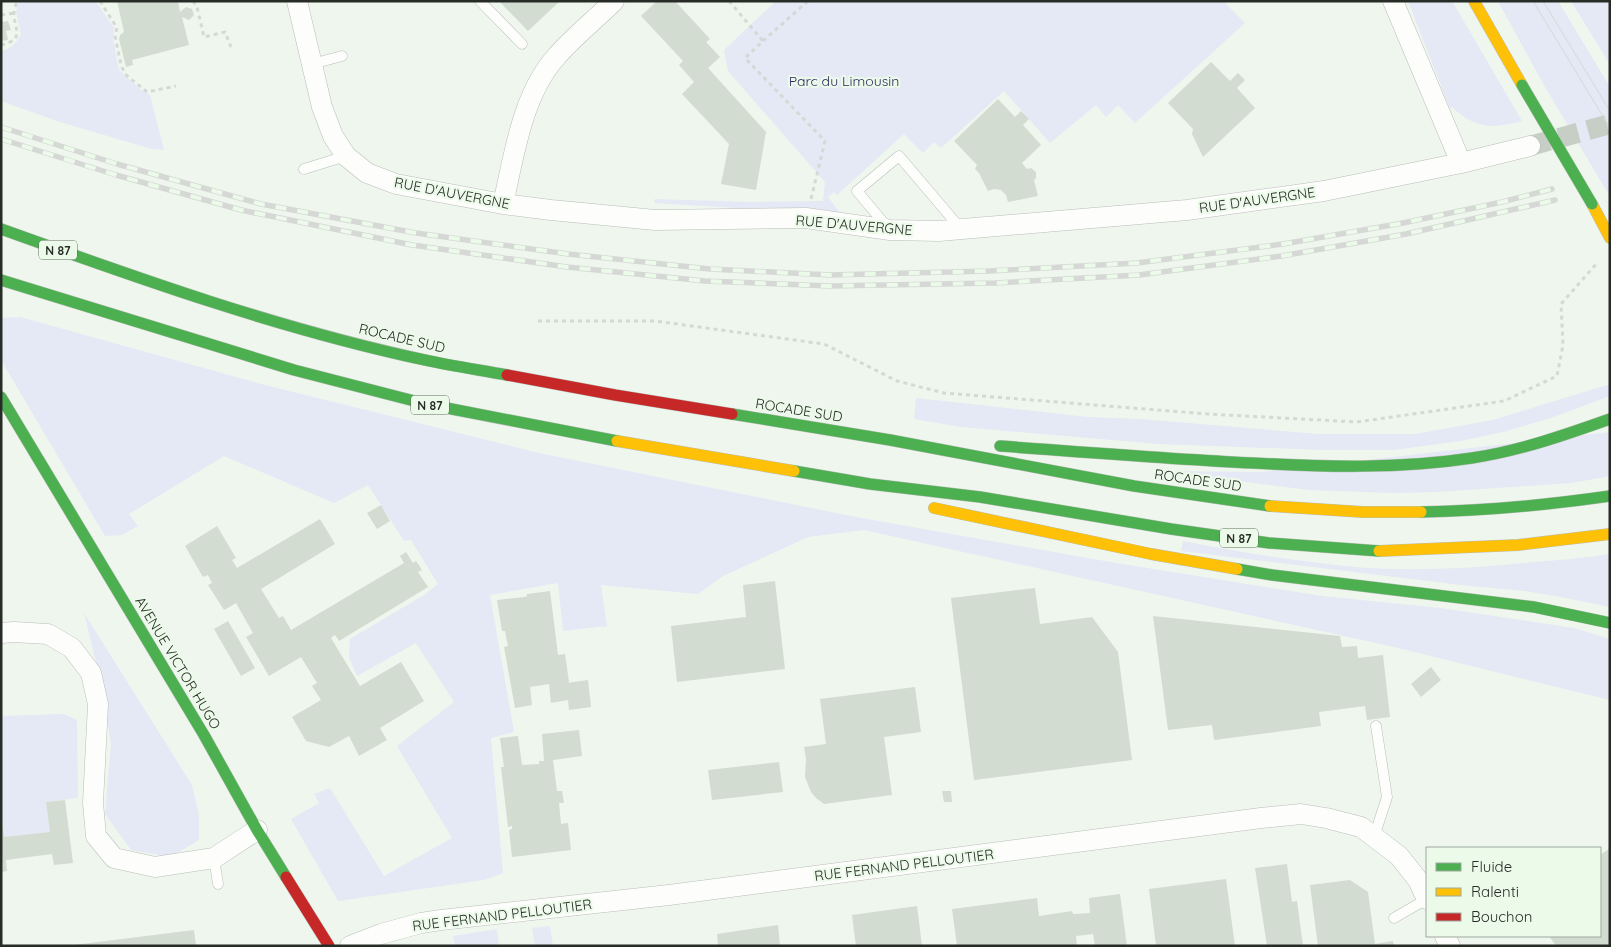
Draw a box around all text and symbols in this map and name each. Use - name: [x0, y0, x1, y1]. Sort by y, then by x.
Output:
- park label: Parc du Limousin: [789, 72, 899, 90]
- street label: RUE D'AUVERGNE: [393, 173, 511, 213]
- street label: RUE D'AUVERGNE: [1198, 183, 1316, 217]
- street label: RUE D'AUVERGNE: [795, 211, 913, 239]
- road number: N 87: [39, 240, 77, 260]
- street label: ROCADE SUD: [357, 319, 447, 357]
- street label: ROCADE SUD: [754, 394, 844, 426]
- road number: N 87: [411, 396, 449, 414]
- street label: ROCADE SUD: [1153, 465, 1243, 495]
- road number: N 87: [1220, 528, 1258, 548]
- street label: AVENUE VICTOR HUGO: [131, 593, 225, 733]
- street label: RUE FERNAND PELLOUTIER: [813, 845, 995, 885]
- legend: [1426, 847, 1601, 937]
- text: Fluide: [1471, 857, 1512, 876]
- text: Ralenti: [1471, 882, 1519, 901]
- street label: RUE FERNAND PELLOUTIER: [411, 895, 593, 935]
- text: Bouchon: [1471, 907, 1532, 926]

